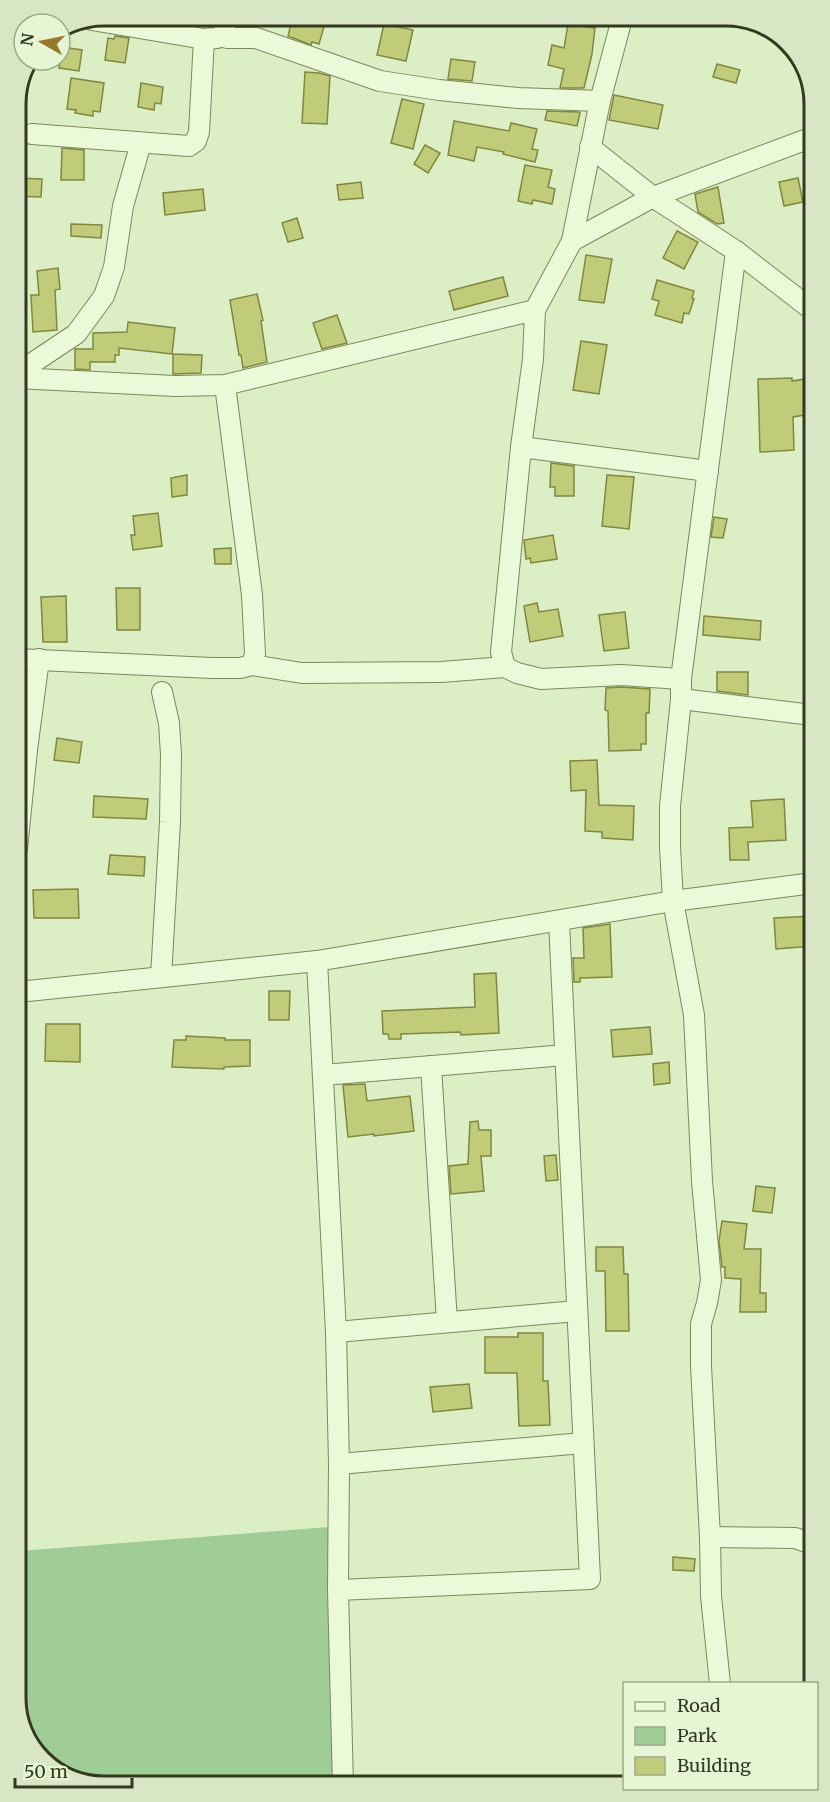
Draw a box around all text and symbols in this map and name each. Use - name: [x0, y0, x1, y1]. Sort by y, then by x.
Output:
- north arrow: [12, 12, 72, 72]
- text: N: [16, 31, 38, 47]
- legend: [623, 1682, 818, 1790]
- text: Road: [677, 1694, 721, 1717]
- text: Park: [677, 1724, 718, 1747]
- scale bar: [15, 1751, 132, 1789]
- text: Building: [677, 1754, 751, 1777]
- text: 50 m: [24, 1760, 68, 1783]

